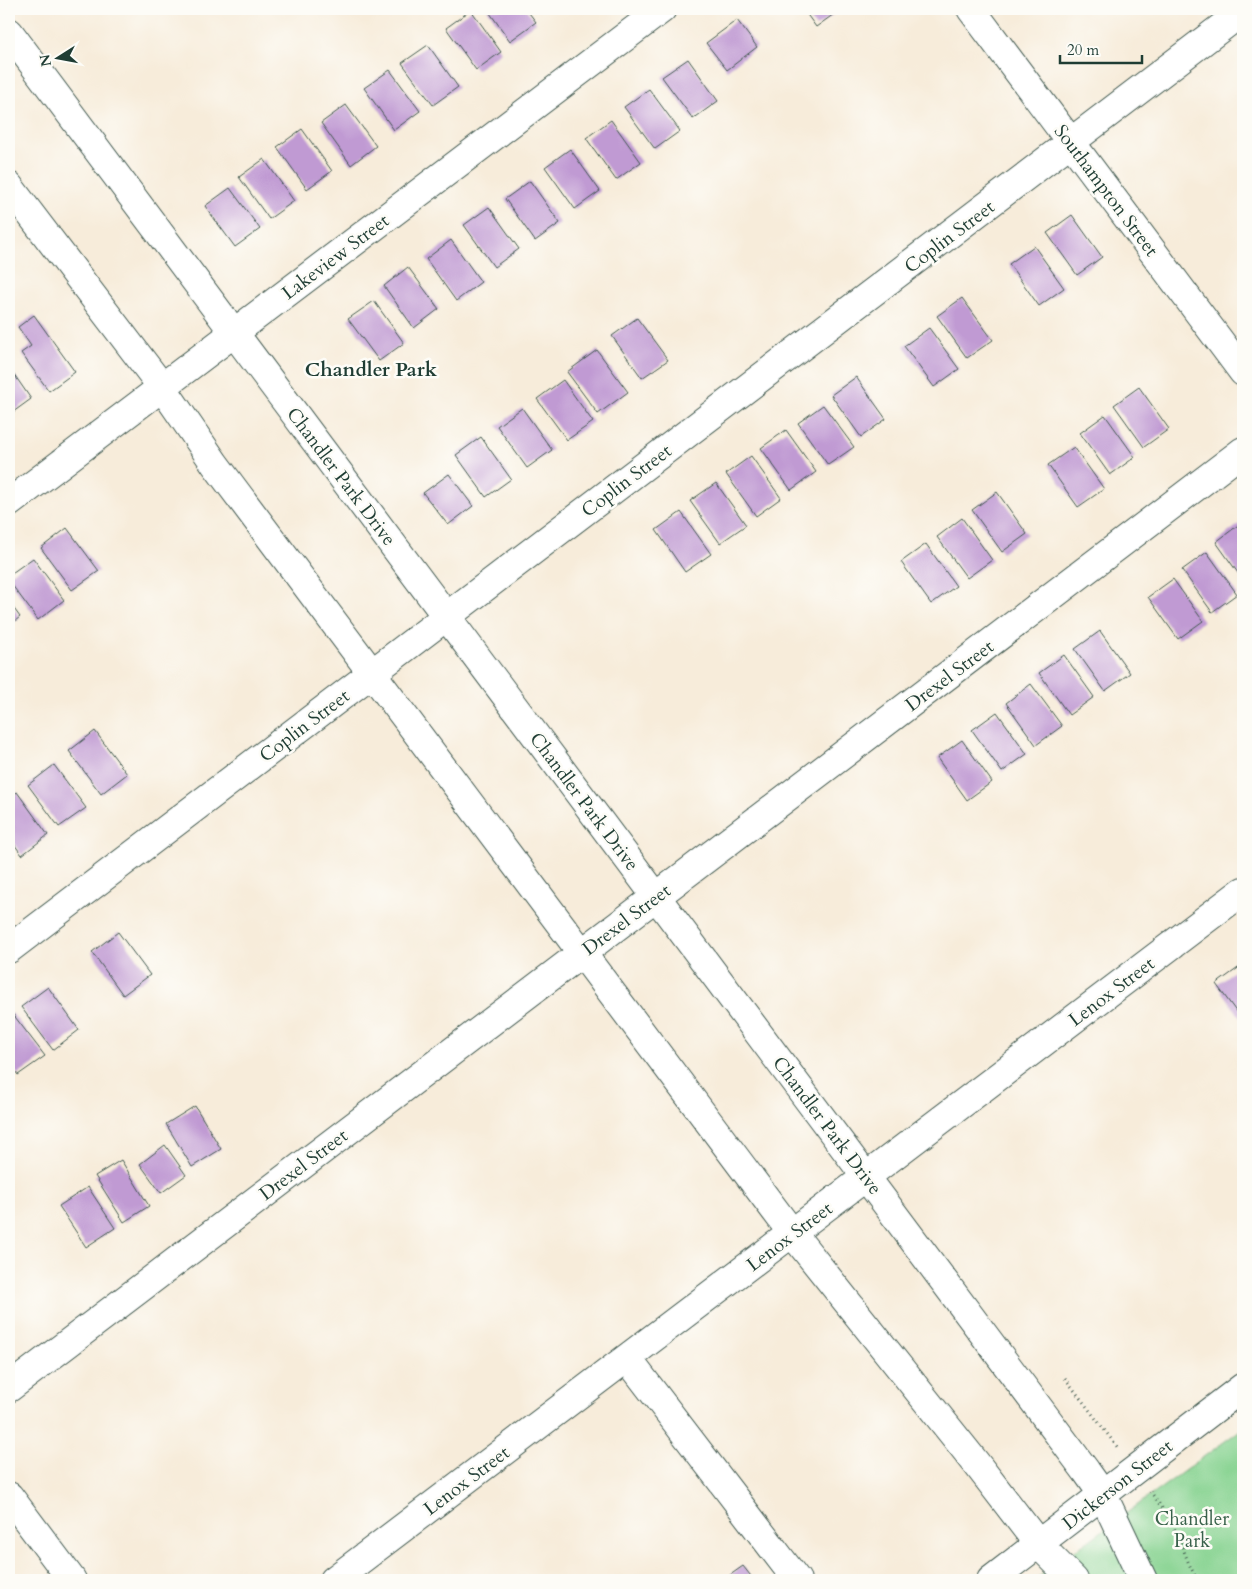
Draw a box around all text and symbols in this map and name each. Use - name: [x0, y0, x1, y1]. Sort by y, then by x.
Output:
- north arrow: [32, 32, 82, 82]
- scale bar: [1060, 32, 1142, 64]
- text: 20 m: [1067, 40, 1099, 60]
- text: N: [35, 53, 56, 68]
- street label: Southampton Street: [1048, 119, 1164, 262]
- street label: Coplin Street: [899, 194, 1000, 279]
- street label: Lakeview Street: [277, 208, 395, 306]
- district label: Chandler Park: [305, 356, 438, 383]
- street label: Chandler Park Drive: [281, 402, 402, 551]
- street label: Coplin Street: [576, 438, 677, 523]
- street label: Drexel Street: [900, 634, 999, 718]
- street label: Coplin Street: [254, 683, 355, 768]
- street label: Chandler Park Drive: [524, 727, 645, 876]
- street label: Drexel Street: [577, 878, 676, 962]
- street label: Lenox Street: [1063, 951, 1160, 1033]
- street label: Chandler Park Drive: [767, 1051, 888, 1200]
- street label: Drexel Street: [254, 1123, 353, 1207]
- street label: Lenox Street: [741, 1196, 838, 1278]
- street label: Dickerson Street: [1057, 1433, 1178, 1536]
- street label: Lenox Street: [418, 1440, 515, 1522]
- park label: Chandler Park: [1155, 1506, 1229, 1554]

